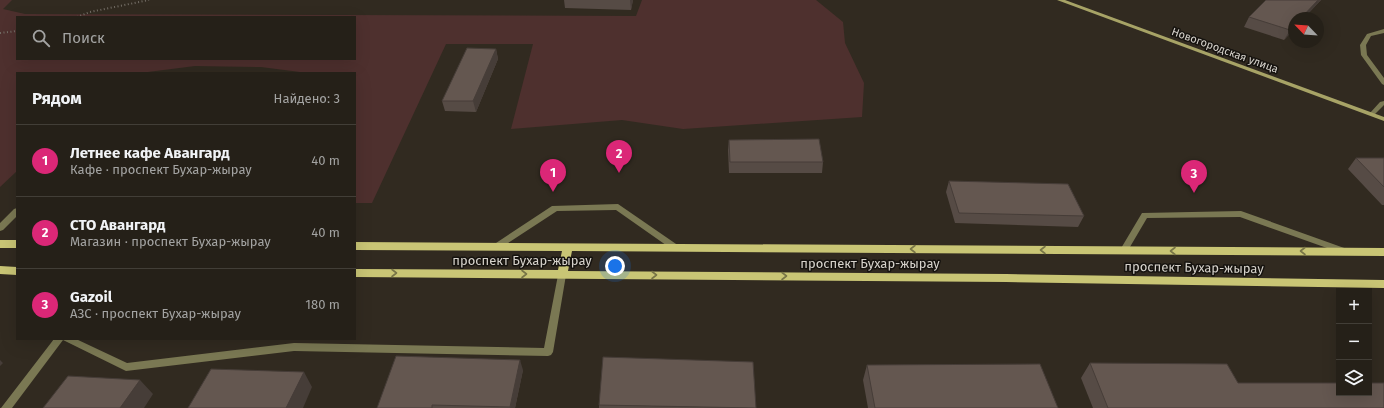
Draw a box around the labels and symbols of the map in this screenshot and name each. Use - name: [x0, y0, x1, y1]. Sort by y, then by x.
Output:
- north arrow: [1288, 12, 1324, 48]
- street label: Новогородская улица: [1170, 25, 1280, 76]
- pin: 2: [606, 140, 632, 173]
- pin: 1: [540, 159, 566, 192]
- pin: 3: [1181, 160, 1207, 193]
- one-way arrow: [910, 245, 916, 253]
- one-way arrow: [1040, 246, 1046, 254]
- one-way arrow: [1170, 246, 1176, 255]
- one-way arrow: [1300, 247, 1306, 255]
- street label: проспект Бухар-жырау: [452, 253, 592, 268]
- your location: [605, 256, 625, 276]
- street label: проспект Бухар-жырау: [800, 256, 940, 271]
- street label: проспект Бухар-жырау: [1124, 259, 1264, 276]
- one-way arrow: [391, 269, 397, 277]
- one-way arrow: [521, 270, 527, 278]
- one-way arrow: [651, 271, 657, 279]
- one-way arrow: [781, 272, 787, 280]

